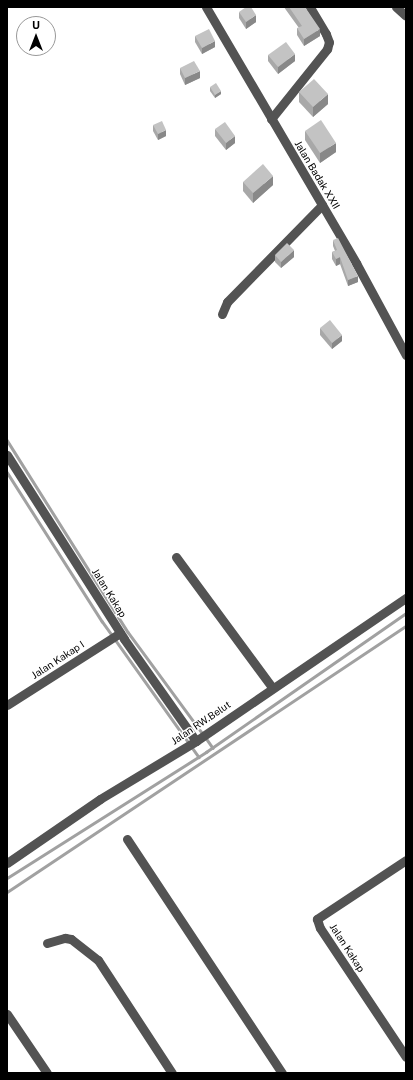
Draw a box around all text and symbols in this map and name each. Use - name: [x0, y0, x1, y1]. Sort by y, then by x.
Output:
- north arrow: [16, 16, 56, 56]
- text: U: [32, 19, 40, 31]
- street label: Jalan Badak XXII: [292, 139, 342, 211]
- street label: Jalan Kakap: [89, 566, 129, 620]
- street label: Jalan Kakap I: [29, 638, 87, 682]
- street label: Jalan RW.Belut: [169, 699, 233, 747]
- street label: Jalan Kakap: [327, 922, 367, 974]

